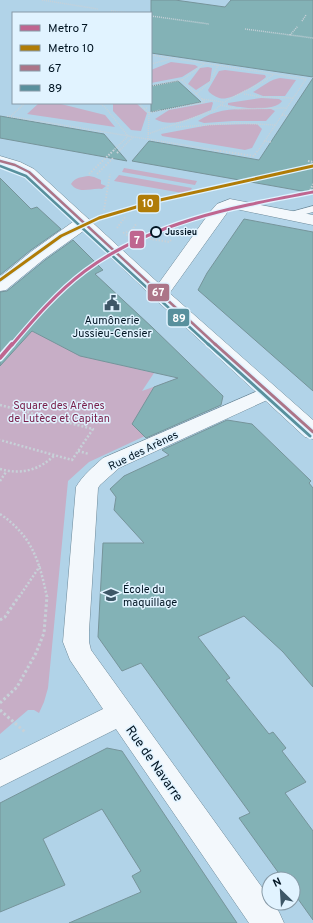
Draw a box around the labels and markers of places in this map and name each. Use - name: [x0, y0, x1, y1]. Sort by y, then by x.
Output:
- marker: Jussieu: [150, 226, 162, 238]
- place label: Jussieu: [165, 227, 197, 238]
- public building icon: Aumônerie Jussieu-Censier: [103, 294, 121, 312]
- place label: Aumônerie Jussieu-Censier: [72, 314, 152, 341]
- place label: École du maquillage: [123, 582, 177, 610]
- school or university icon: École du maquillage: [102, 586, 120, 604]

